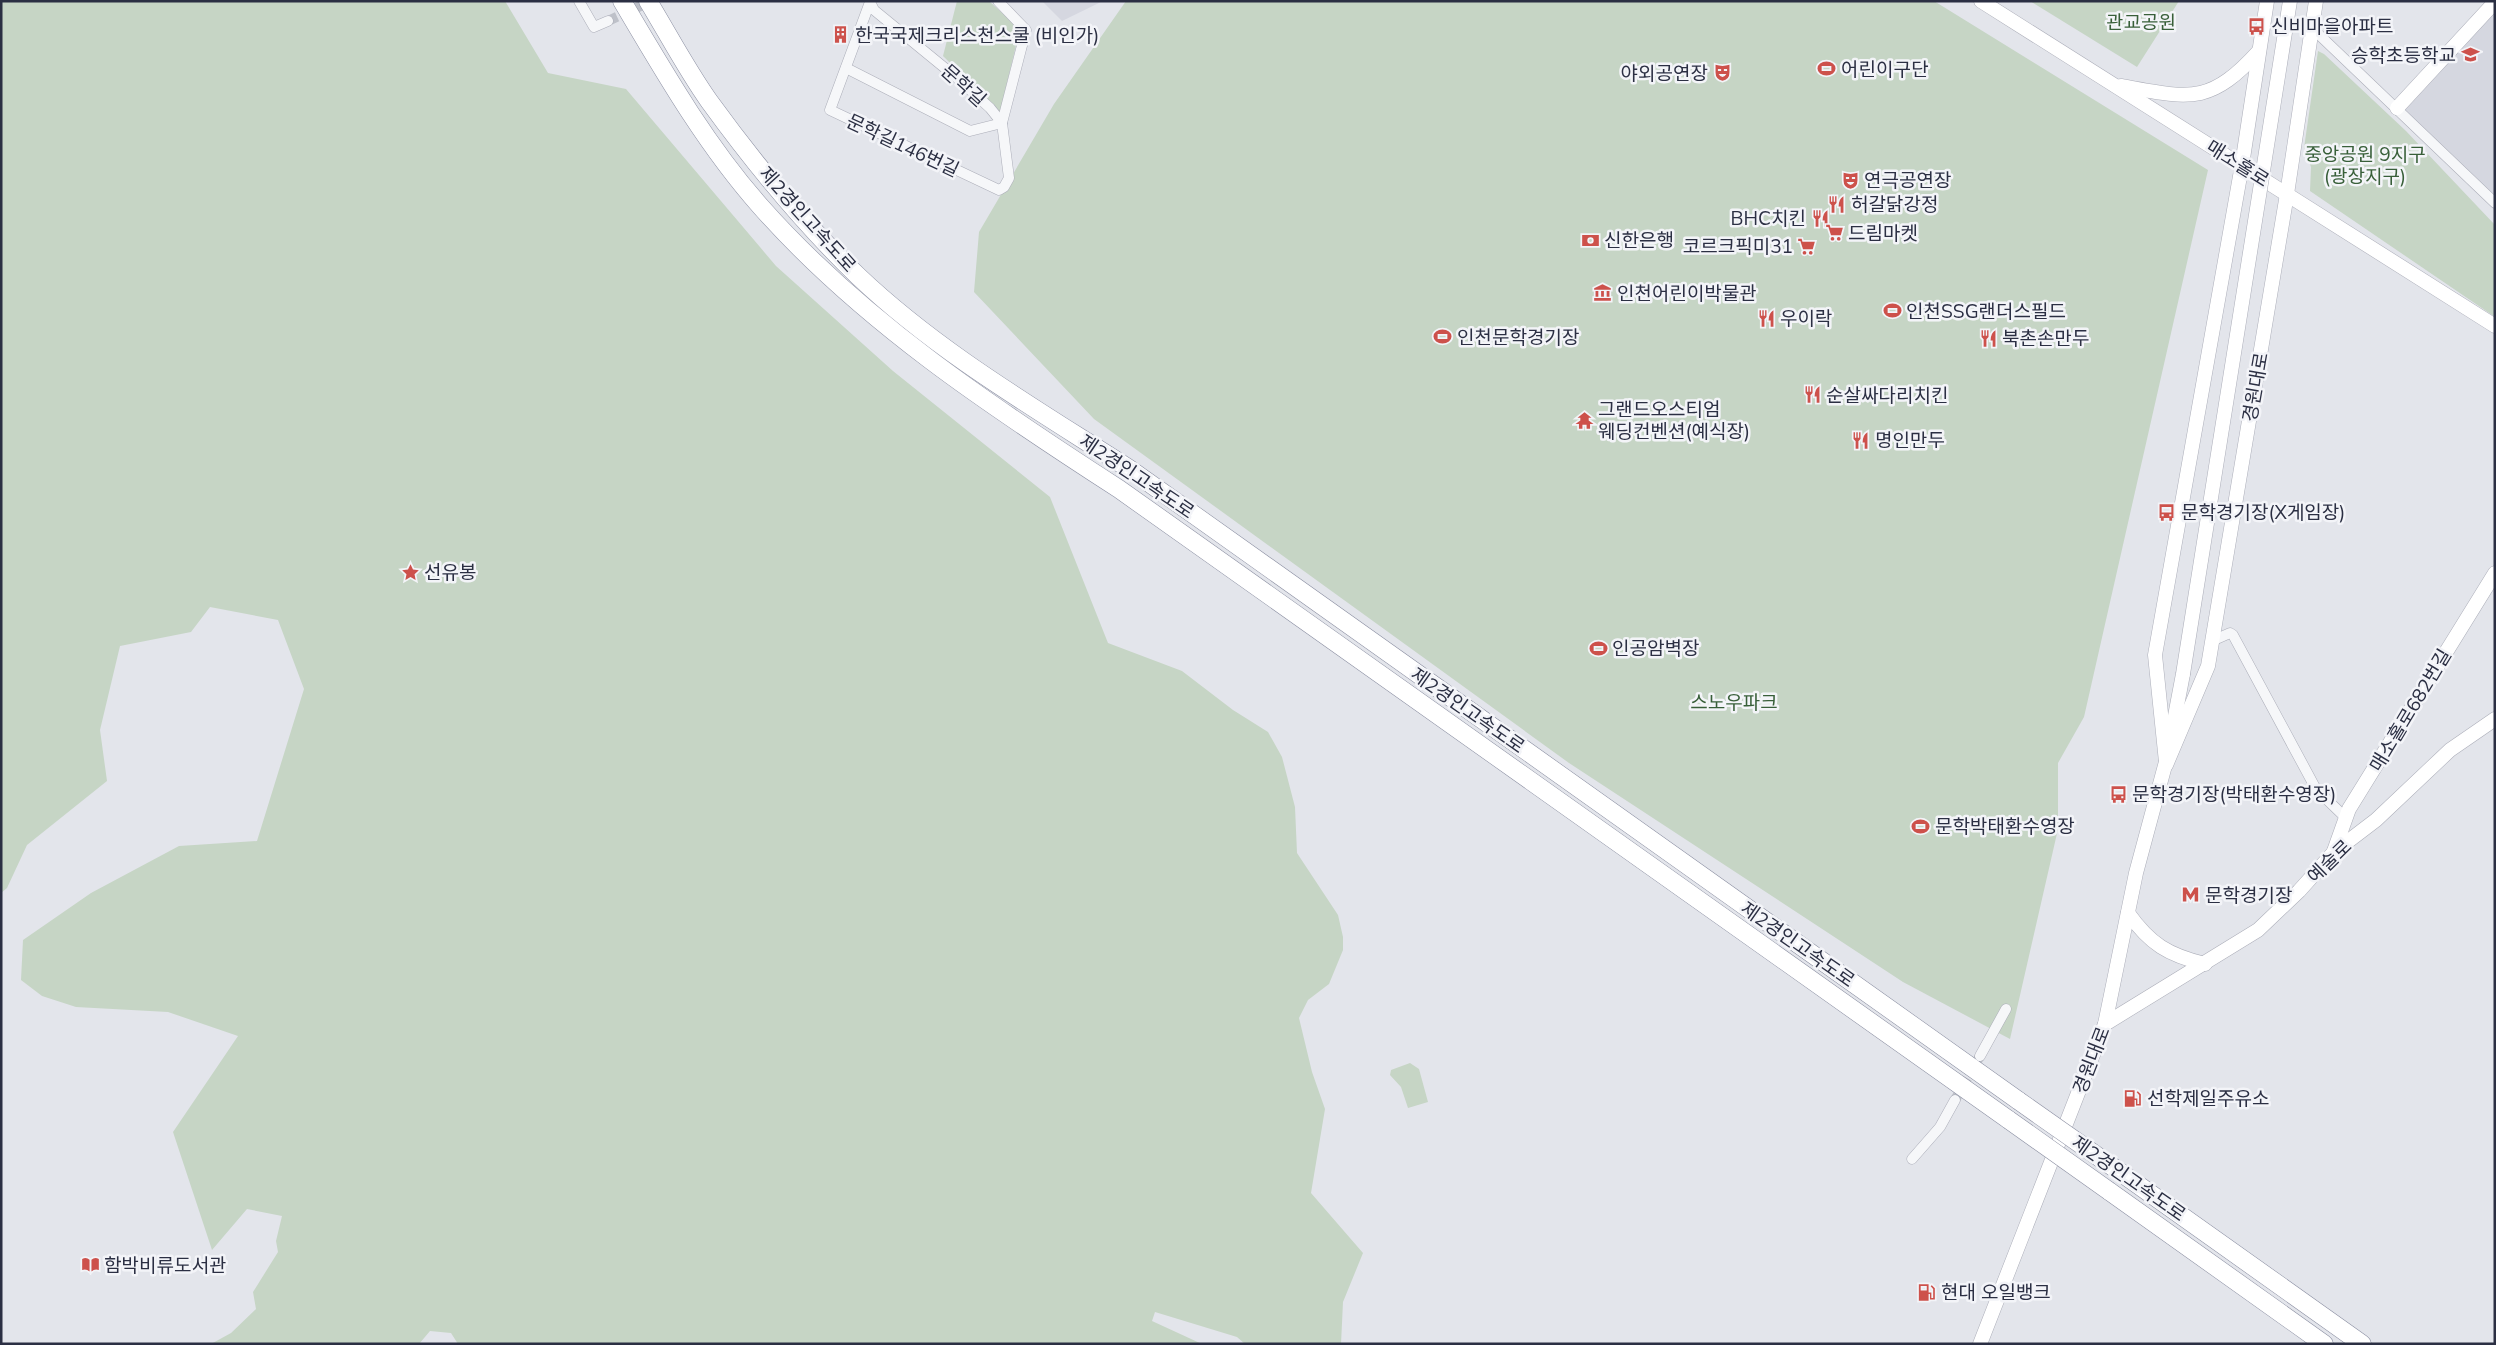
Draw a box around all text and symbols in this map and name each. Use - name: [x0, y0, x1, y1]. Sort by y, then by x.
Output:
- park label: 관교공원: [2106, 10, 2176, 34]
- place label: 신비마을아파트: [2271, 14, 2393, 38]
- bus stop icon: 신비마을아파트: [2247, 16, 2267, 36]
- place label: 한국국제크리스천스쿨 (비인가): [855, 23, 1099, 47]
- building icon: 한국국제크리스천스쿨 (비인가): [831, 25, 851, 45]
- place label: 승학초등학교: [2351, 43, 2456, 67]
- school or university icon: 승학초등학교: [2460, 45, 2480, 65]
- place label: 어린이구단: [1841, 57, 1929, 81]
- street label: 문학길: [936, 59, 992, 111]
- sports icon: 어린이구단: [1817, 59, 1837, 79]
- place label: 야외공연장: [1621, 61, 1708, 85]
- theatre icon: 야외공연장: [1712, 63, 1732, 83]
- street label: 문학길146번길: [843, 108, 963, 182]
- street label: 매소홀로: [2202, 134, 2274, 192]
- park label: 중앙공원 9지구 (광장지구): [2304, 142, 2426, 188]
- street label: 제2경인고속도로: [754, 161, 862, 277]
- place label: 연극공연장: [1864, 168, 1951, 192]
- theatre icon: 연극공연장: [1840, 170, 1860, 190]
- place label: 허갈닭강정: [1851, 192, 1938, 216]
- restaurant icon: 허갈닭강정: [1827, 194, 1847, 214]
- place label: BHC치킨: [1731, 206, 1806, 230]
- restaurant icon: BHC치킨: [1810, 208, 1830, 228]
- place label: 드림마켓: [1848, 221, 1918, 245]
- supermarket icon: 드림마켓: [1824, 223, 1844, 243]
- place label: 신한은행: [1604, 228, 1674, 252]
- bank icon: 신한은행: [1580, 230, 1600, 250]
- place label: 코르크픽미31: [1683, 234, 1793, 258]
- supermarket icon: 코르크픽미31: [1797, 236, 1817, 256]
- place label: 인천어린이박물관: [1617, 281, 1757, 305]
- museum icon: 인천어린이박물관: [1593, 283, 1613, 303]
- place label: 인천SSG랜더스필드: [1906, 299, 2066, 323]
- sports icon: 인천SSG랜더스필드: [1882, 301, 1902, 321]
- place label: 우이락: [1780, 306, 1832, 330]
- restaurant icon: 우이락: [1756, 308, 1776, 328]
- place label: 인천문학경기장: [1457, 325, 1579, 349]
- place label: 북촌손만두: [2002, 326, 2089, 350]
- sports icon: 인천문학경기장: [1433, 327, 1453, 347]
- restaurant icon: 북촌손만두: [1978, 328, 1998, 348]
- street label: 경원대로: [2237, 350, 2273, 424]
- place label: 순살싸다리치킨: [1826, 383, 1948, 407]
- restaurant icon: 순살싸다리치킨: [1802, 385, 1822, 405]
- place label: 그랜드오스티엄 웨딩컨벤션(예식장): [1598, 397, 1750, 443]
- temple icon: 그랜드오스티엄 웨딩컨벤션(예식장): [1574, 410, 1594, 430]
- place label: 명인만두: [1875, 428, 1945, 452]
- street label: 제2경인고속도로: [1075, 429, 1199, 523]
- restaurant icon: 명인만두: [1851, 430, 1871, 450]
- place label: 문학경기장(X게임장): [2181, 500, 2345, 524]
- bus stop icon: 문학경기장(X게임장): [2157, 502, 2177, 522]
- place label: 선유봉: [424, 560, 476, 584]
- place icon: 선유봉: [400, 562, 420, 582]
- place label: 인공암벽장: [1612, 636, 1699, 660]
- sports icon: 인공암벽장: [1588, 638, 1608, 658]
- street label: 매소홀로682번길: [2364, 644, 2456, 776]
- street label: 제2경인고속도로: [1406, 662, 1530, 758]
- park label: 스노우파크: [1690, 690, 1778, 714]
- place label: 문학경기장(박태환수영장): [2132, 782, 2336, 806]
- bus stop icon: 문학경기장(박태환수영장): [2108, 784, 2128, 804]
- place label: 문학박태환수영장: [1935, 814, 2075, 838]
- sports icon: 문학박태환수영장: [1911, 816, 1931, 836]
- street label: 예술로: [2302, 834, 2356, 888]
- place label: 문학경기장: [2205, 883, 2292, 907]
- metro station icon: 문학경기장: [2181, 885, 2201, 905]
- street label: 제2경인고속도로: [1736, 896, 1860, 992]
- street label: 경원대로: [2067, 1023, 2115, 1097]
- place label: 선학제일주유소: [2147, 1086, 2269, 1110]
- fuel station icon: 선학제일주유소: [2123, 1088, 2143, 1108]
- street label: 제2경인고속도로: [2067, 1130, 2191, 1226]
- place label: 함박비류도서관: [104, 1253, 226, 1277]
- library icon: 함박비류도서관: [80, 1255, 100, 1275]
- place label: 현대 오일뱅크: [1941, 1280, 2051, 1304]
- fuel station icon: 현대 오일뱅크: [1917, 1282, 1937, 1302]

